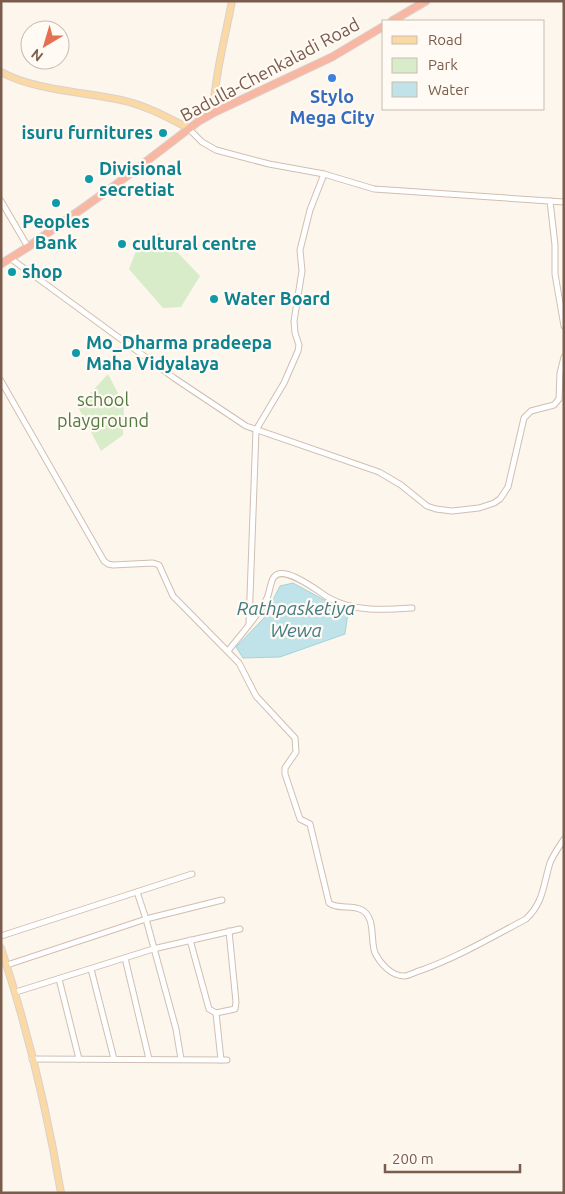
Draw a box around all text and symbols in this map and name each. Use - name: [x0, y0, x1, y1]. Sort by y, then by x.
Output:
- street label: Badulla-Chenkaladi Road: [177, 13, 362, 125]
- north arrow: [20, 20, 70, 70]
- legend: [382, 20, 545, 110]
- text: Road: [428, 31, 463, 48]
- text: N: [28, 46, 46, 65]
- text: Park: [428, 56, 458, 73]
- marker: Stylo Mega City: [326, 72, 338, 84]
- text: Water: [428, 81, 469, 98]
- place label: Stylo Mega City: [290, 86, 375, 127]
- place label: isuru furnitures: [21, 122, 153, 142]
- marker: isuru furnitures: [157, 127, 169, 139]
- place label: Divisional secretiat: [99, 158, 182, 199]
- marker: Divisional secretiat: [83, 173, 95, 185]
- marker: Peoples Bank: [50, 197, 62, 209]
- place label: Peoples Bank: [22, 211, 90, 252]
- place label: cultural centre: [132, 233, 257, 253]
- marker: cultural centre: [116, 238, 128, 250]
- place label: shop: [22, 261, 63, 281]
- marker: shop: [6, 266, 18, 278]
- place label: Water Board: [224, 288, 330, 308]
- marker: Water Board: [208, 293, 220, 305]
- place label: Mo_Dharma pradeepa Maha Vidyalaya: [86, 332, 272, 373]
- marker: Mo_Dharma pradeepa Maha Vidyalaya: [70, 347, 82, 359]
- park label: school playground: [57, 389, 149, 430]
- water label: Rathpasketiya Wewa: [237, 597, 355, 641]
- scale bar: [385, 1142, 520, 1174]
- text: 200 m: [392, 1150, 434, 1167]

